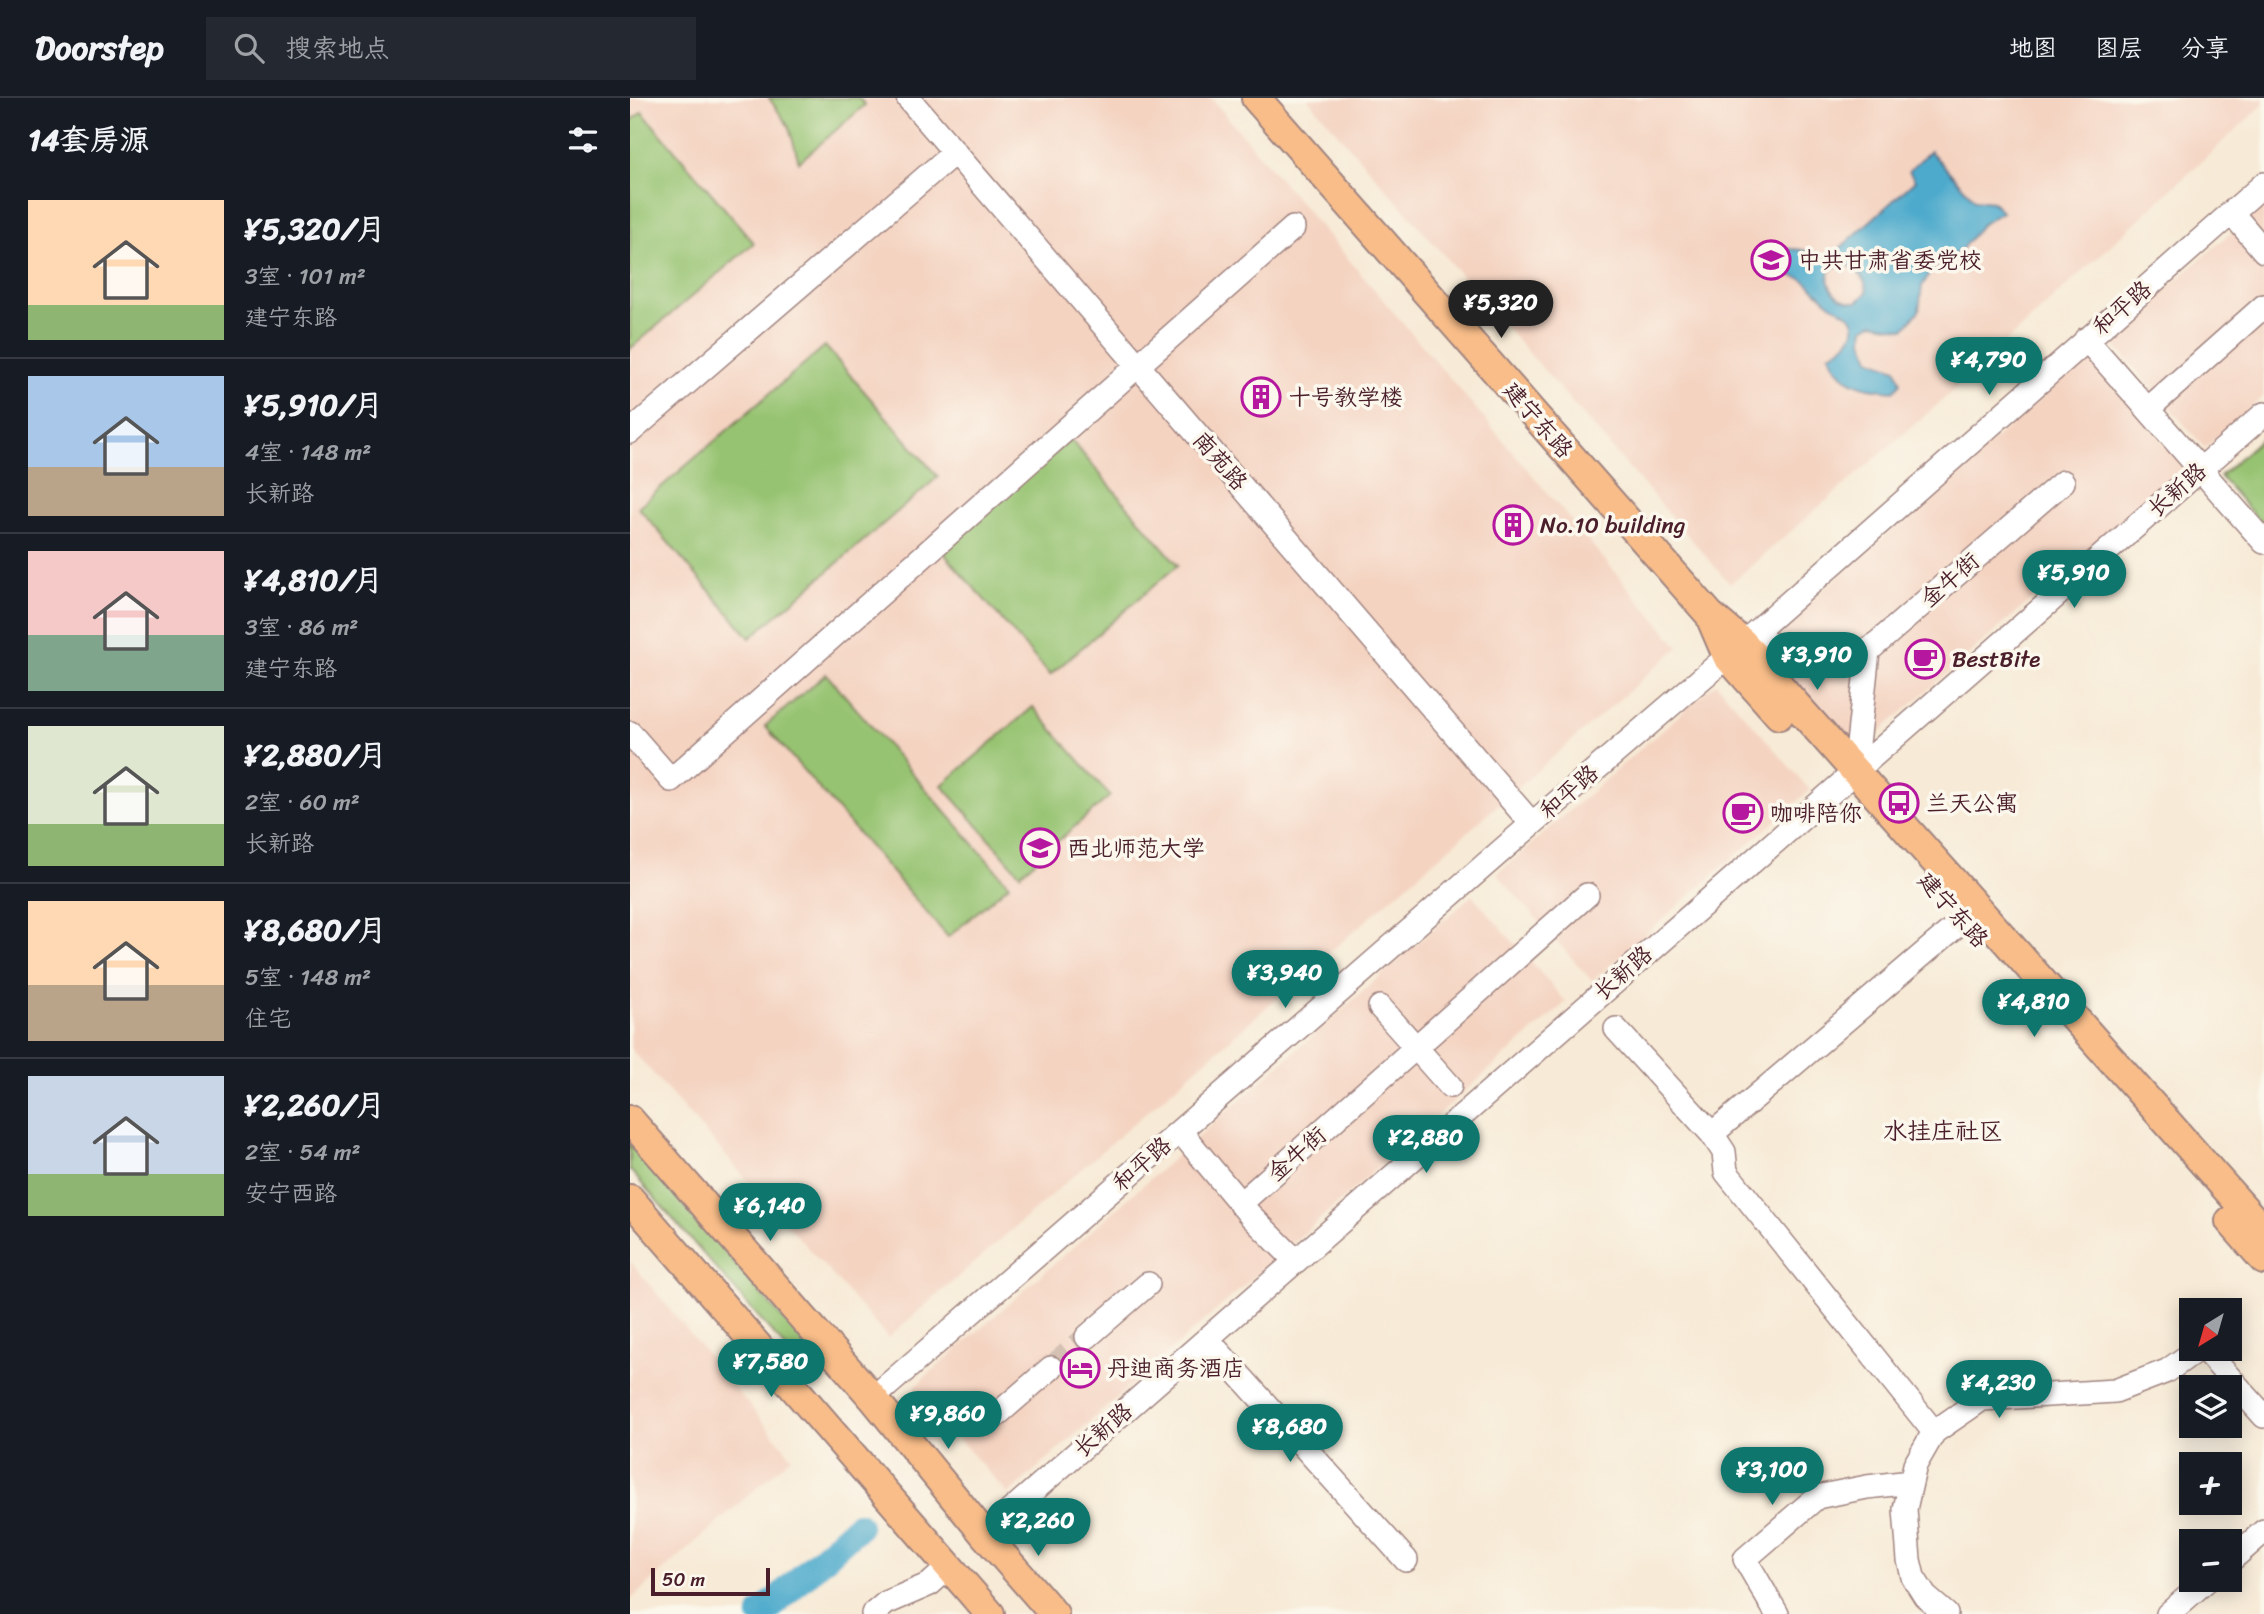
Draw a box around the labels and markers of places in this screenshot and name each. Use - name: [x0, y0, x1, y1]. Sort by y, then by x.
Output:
- school or university icon: 中共甘肃省委党校: [1750, 239, 1792, 281]
- place label: 中共甘肃省委党校: [1798, 240, 1982, 281]
- pin: ¥5,320: [1444, 280, 1558, 340]
- pin: ¥4,790: [1932, 338, 2046, 397]
- building icon: 十号教学楼: [1240, 376, 1282, 418]
- place label: 十号教学楼: [1288, 377, 1403, 418]
- building icon: No.10 building: [1492, 504, 1534, 546]
- place label: No.10 building: [1540, 505, 1686, 546]
- pin: ¥5,910: [2017, 550, 2131, 610]
- pin: ¥3,910: [1760, 632, 1874, 692]
- cafe icon: BestBite: [1904, 638, 1946, 680]
- place label: BestBite: [1952, 639, 2040, 680]
- bus stop icon: 兰天公寓: [1878, 782, 1920, 824]
- place label: 兰天公寓: [1926, 783, 2018, 824]
- cafe icon: 咖啡陪你: [1722, 792, 1764, 834]
- place label: 咖啡陪你: [1770, 793, 1862, 834]
- school or university icon: 西北师范大学: [1019, 827, 1061, 869]
- place label: 西北师范大学: [1067, 828, 1205, 869]
- pin: ¥3,940: [1228, 950, 1342, 1010]
- pin: ¥4,810: [1977, 979, 2091, 1039]
- pin: ¥2,880: [1369, 1116, 1483, 1175]
- pin: ¥6,140: [713, 1184, 827, 1243]
- pin: ¥7,580: [714, 1340, 828, 1399]
- hotel icon: 丹迪商务酒店: [1059, 1347, 1101, 1389]
- place label: 丹迪商务酒店: [1107, 1348, 1245, 1389]
- pin: ¥4,230: [1942, 1360, 2056, 1420]
- pin: ¥9,860: [891, 1392, 1005, 1451]
- pin: ¥8,680: [1233, 1404, 1347, 1464]
- pin: ¥3,100: [1715, 1448, 1829, 1507]
- pin: ¥2,260: [981, 1498, 1095, 1558]

